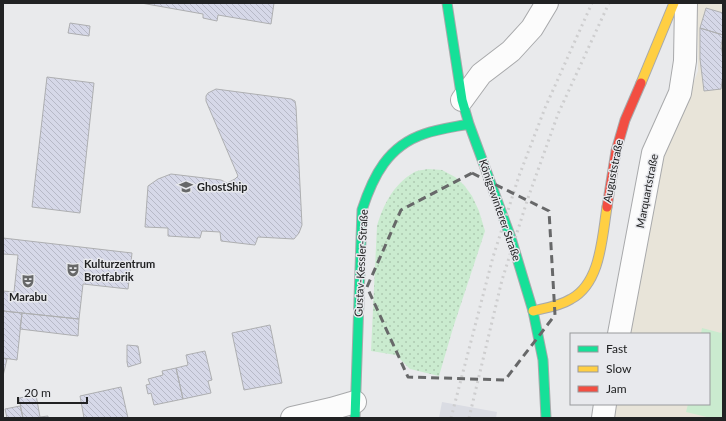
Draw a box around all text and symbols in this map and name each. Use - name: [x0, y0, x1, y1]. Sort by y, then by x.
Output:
- street label: Auguststraße: [600, 138, 625, 204]
- street label: Marquartstraße: [633, 153, 660, 229]
- street label: Königswinterer Straße: [477, 157, 524, 263]
- school or university icon: GhostShip: [178, 179, 194, 195]
- place label: GhostShip: [197, 180, 248, 193]
- street label: Gustav-Kessler-Straße: [351, 209, 370, 317]
- place label: Kulturzentrum Brotfabrik: [84, 257, 155, 283]
- theatre icon: Kulturzentrum Brotfabrik: [65, 262, 81, 278]
- theatre icon: Marabu: [20, 273, 36, 289]
- place label: Marabu: [9, 290, 47, 303]
- legend: [570, 333, 710, 405]
- text: Fast: [606, 341, 628, 356]
- text: Slow: [606, 361, 632, 376]
- scale bar: [18, 379, 87, 405]
- text: Jam: [606, 381, 627, 396]
- text: 20 m: [24, 385, 51, 400]

